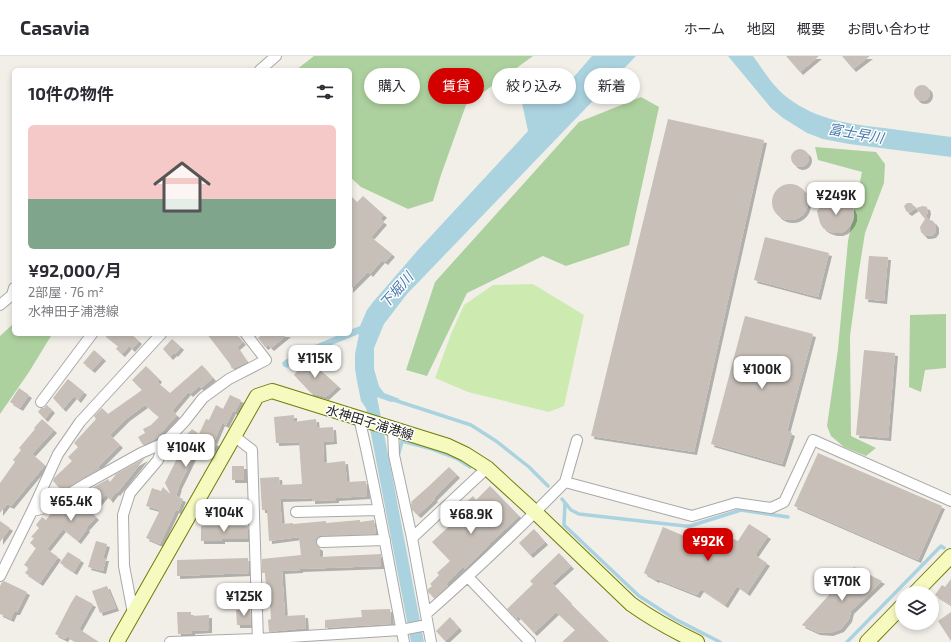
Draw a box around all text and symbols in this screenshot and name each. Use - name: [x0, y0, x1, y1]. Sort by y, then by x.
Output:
- text: Casavia: [20, 16, 90, 39]
- text: ホーム: [683, 20, 725, 37]
- text: 地図: [747, 20, 775, 37]
- text: 概要: [797, 20, 825, 37]
- text: お問い合わせ: [847, 20, 931, 37]
- chip: 購入: [364, 68, 420, 104]
- chip: 賃貸: [428, 68, 484, 104]
- chip: 絞り込み: [492, 68, 576, 104]
- chip: 新着: [584, 68, 640, 104]
- icon: filters: [314, 81, 336, 103]
- text: 10件の物件: [28, 83, 114, 103]
- water label: 富士早川: [827, 120, 887, 147]
- icon: home: [146, 151, 218, 223]
- pin: ¥249K: [808, 182, 864, 216]
- text: ¥249K: [816, 187, 856, 203]
- text: ¥92,000/月: [28, 260, 122, 280]
- water label: 下堀川: [376, 267, 418, 311]
- text: 2部屋 · 76 m²: [28, 284, 104, 300]
- text: 水神田子浦港線: [28, 303, 119, 319]
- pin: ¥115K: [287, 345, 343, 379]
- text: ¥115K: [297, 350, 333, 366]
- pin: ¥100K: [734, 356, 790, 390]
- text: ¥100K: [743, 361, 781, 377]
- street label: 水神田子浦港線: [324, 401, 416, 443]
- pin: ¥104K: [158, 434, 214, 468]
- text: ¥104K: [167, 439, 205, 455]
- pin: ¥65.4K: [38, 488, 104, 522]
- text: ¥65.4K: [49, 493, 93, 509]
- pin: ¥104K: [196, 499, 252, 533]
- pin: ¥68.9K: [438, 501, 504, 535]
- text: ¥104K: [205, 504, 243, 520]
- text: ¥68.9K: [449, 506, 493, 522]
- pin: ¥92K: [684, 528, 732, 562]
- text: ¥92K: [692, 533, 724, 549]
- pin: ¥170K: [814, 568, 870, 602]
- text: ¥170K: [823, 573, 861, 589]
- pin: ¥125K: [216, 583, 272, 617]
- map controls: [895, 586, 939, 630]
- button: layers: [895, 586, 939, 630]
- text: ¥125K: [225, 588, 263, 604]

